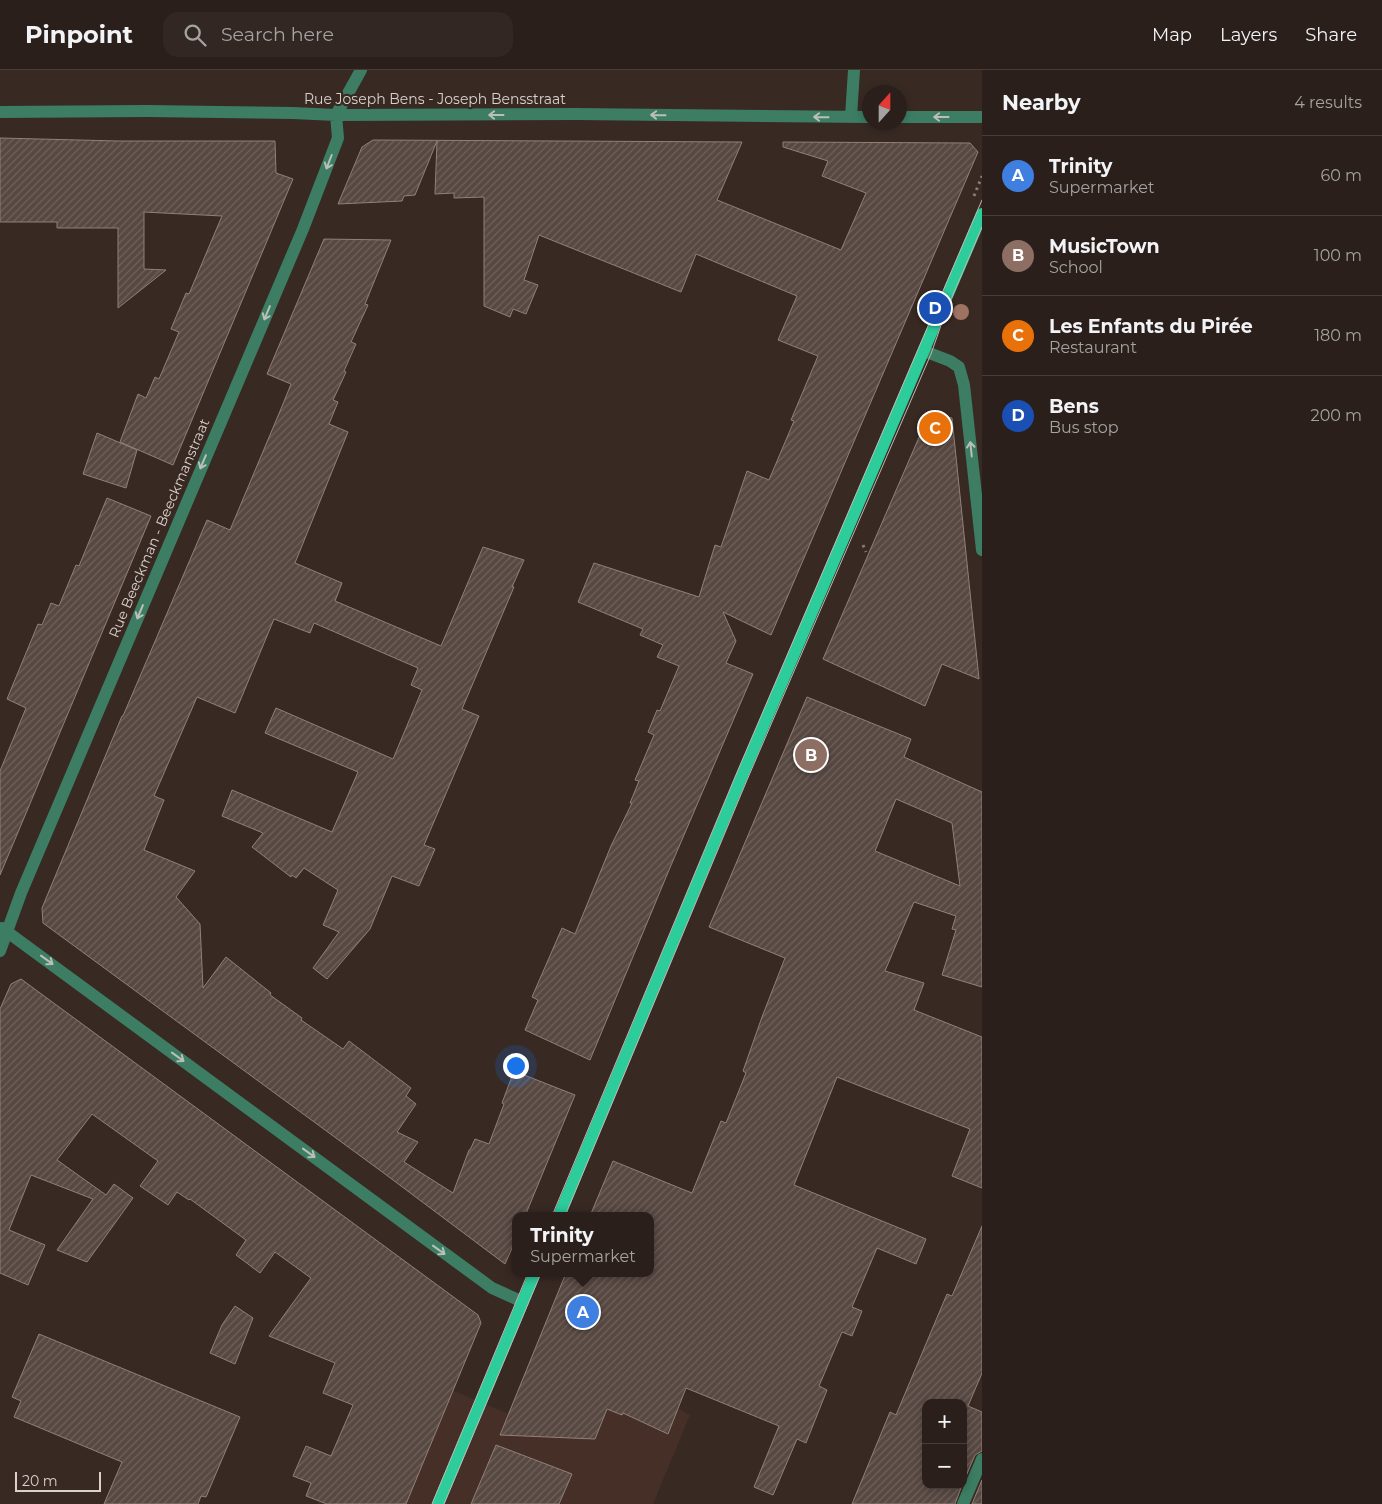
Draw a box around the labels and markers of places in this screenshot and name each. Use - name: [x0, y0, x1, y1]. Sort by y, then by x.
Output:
- pin: D: [919, 289, 951, 327]
- pin: C: [919, 409, 951, 447]
- pin: B: [795, 736, 827, 774]
- pin: A: [567, 1293, 599, 1331]

